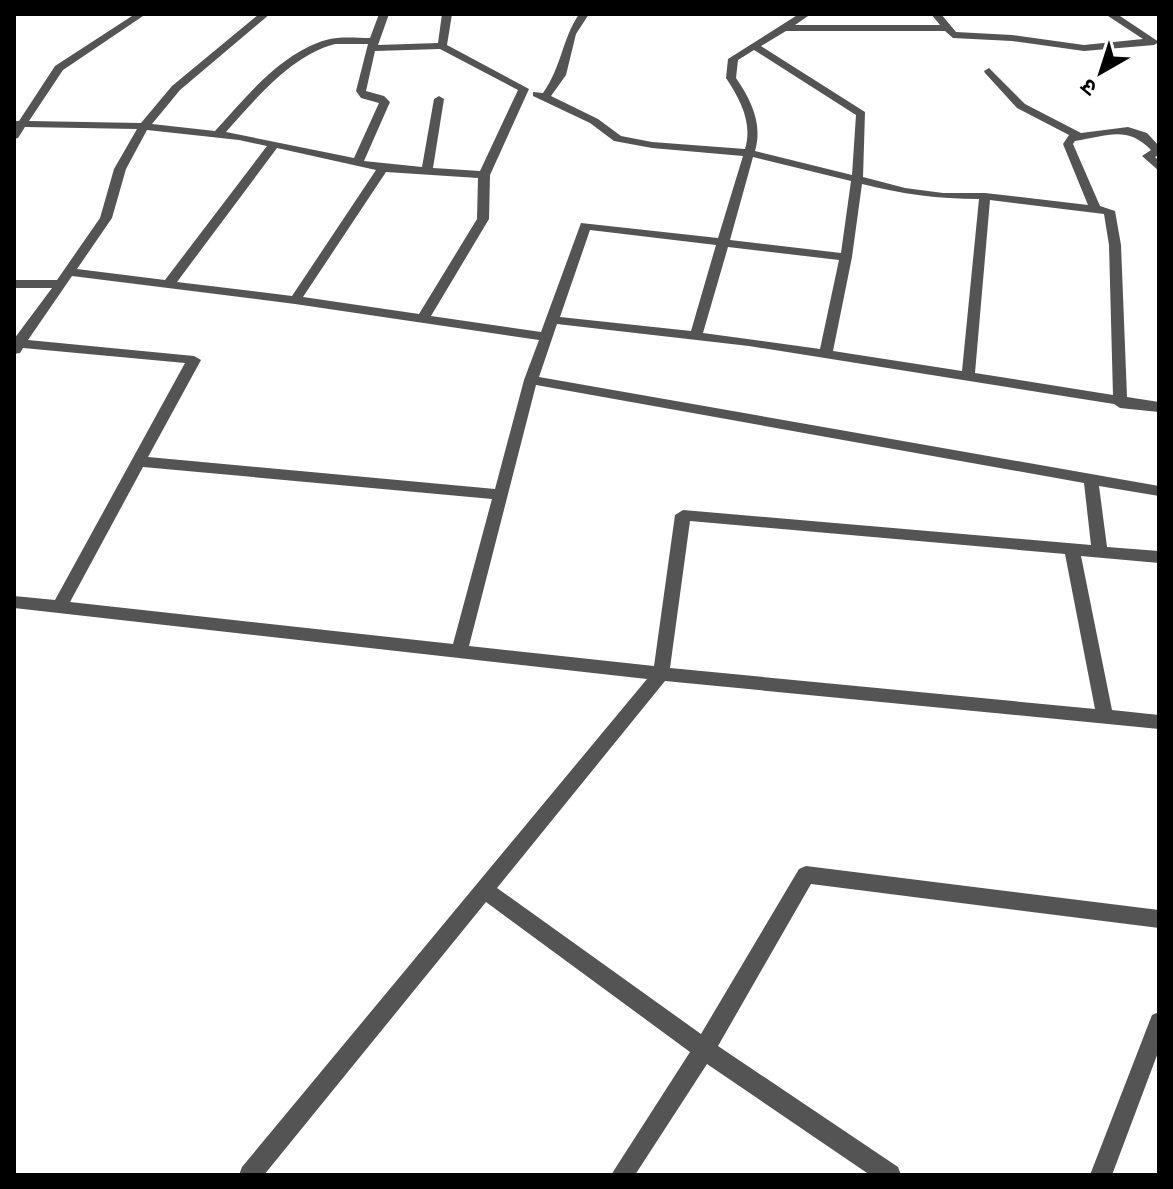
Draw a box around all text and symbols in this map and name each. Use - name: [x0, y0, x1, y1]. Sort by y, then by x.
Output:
- north arrow: [1061, 32, 1141, 112]
- text: उ: [1073, 70, 1104, 103]

